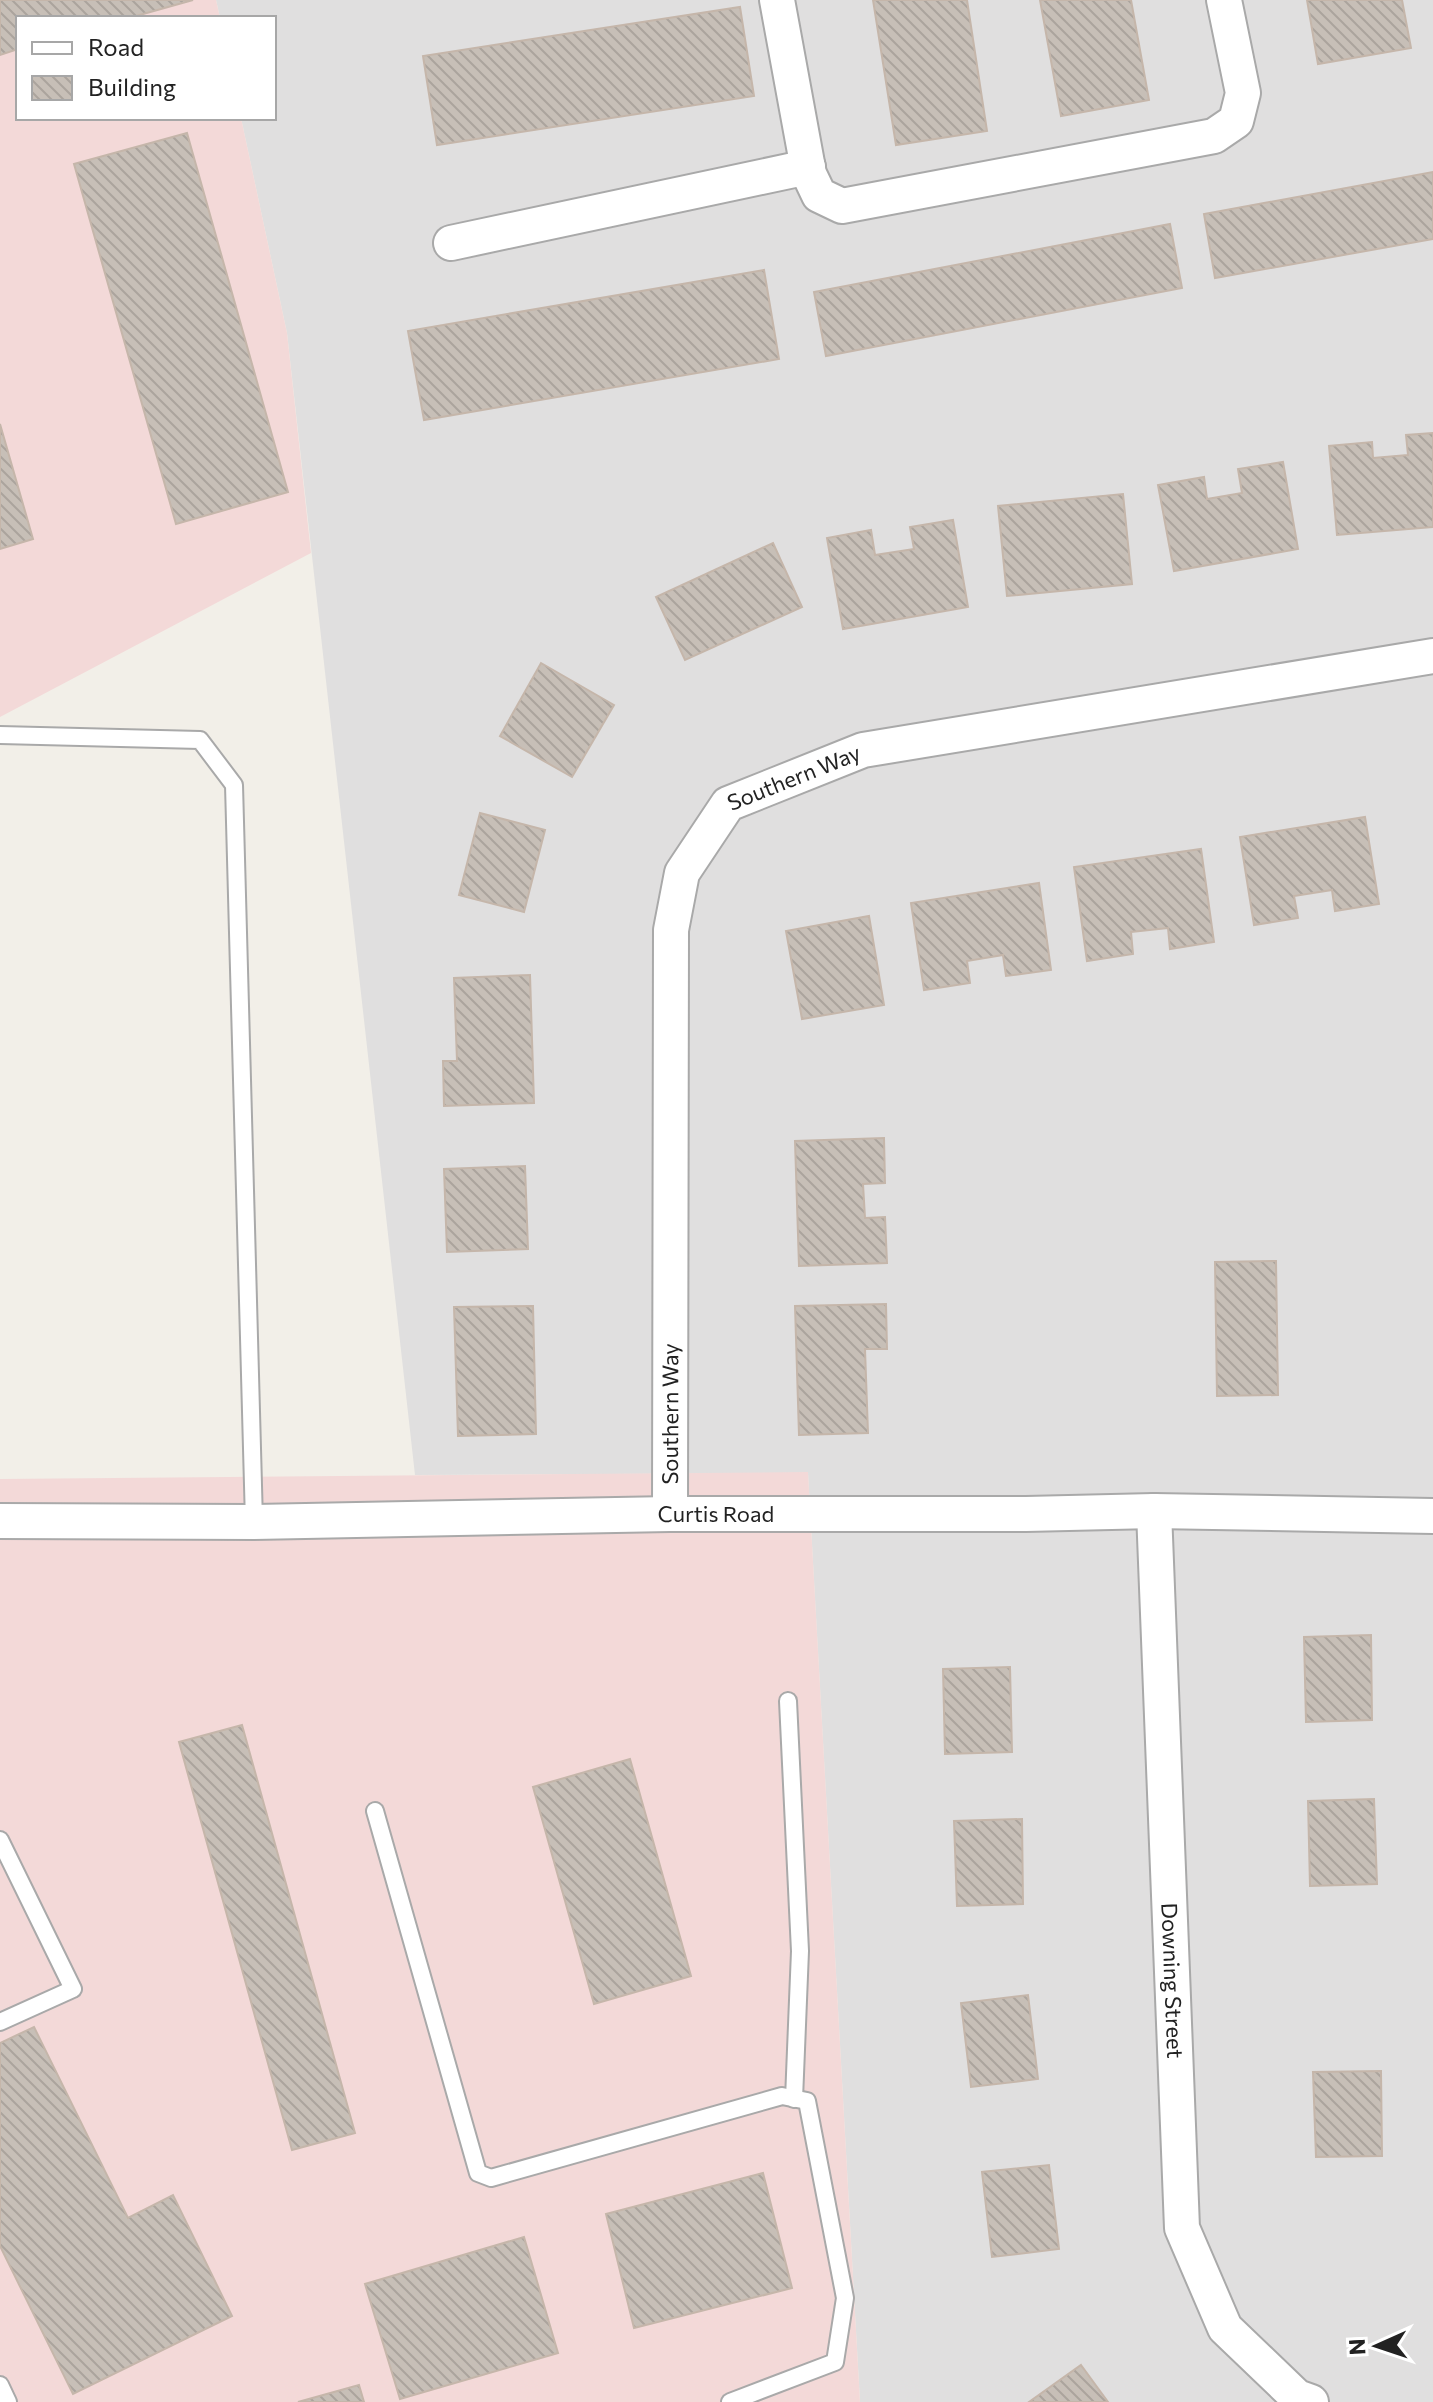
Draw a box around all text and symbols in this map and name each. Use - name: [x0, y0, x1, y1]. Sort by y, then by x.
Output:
- legend: [16, 16, 276, 120]
- text: Road: [88, 32, 144, 61]
- text: Building: [88, 72, 176, 101]
- street label: Southern Way: [723, 738, 864, 816]
- street label: Southern Way: [656, 1343, 683, 1485]
- street label: Curtis Road: [657, 1500, 774, 1527]
- street label: Downing Street: [1156, 1902, 1189, 2059]
- north arrow: [1337, 2306, 1417, 2386]
- text: N: [1343, 2338, 1370, 2356]

